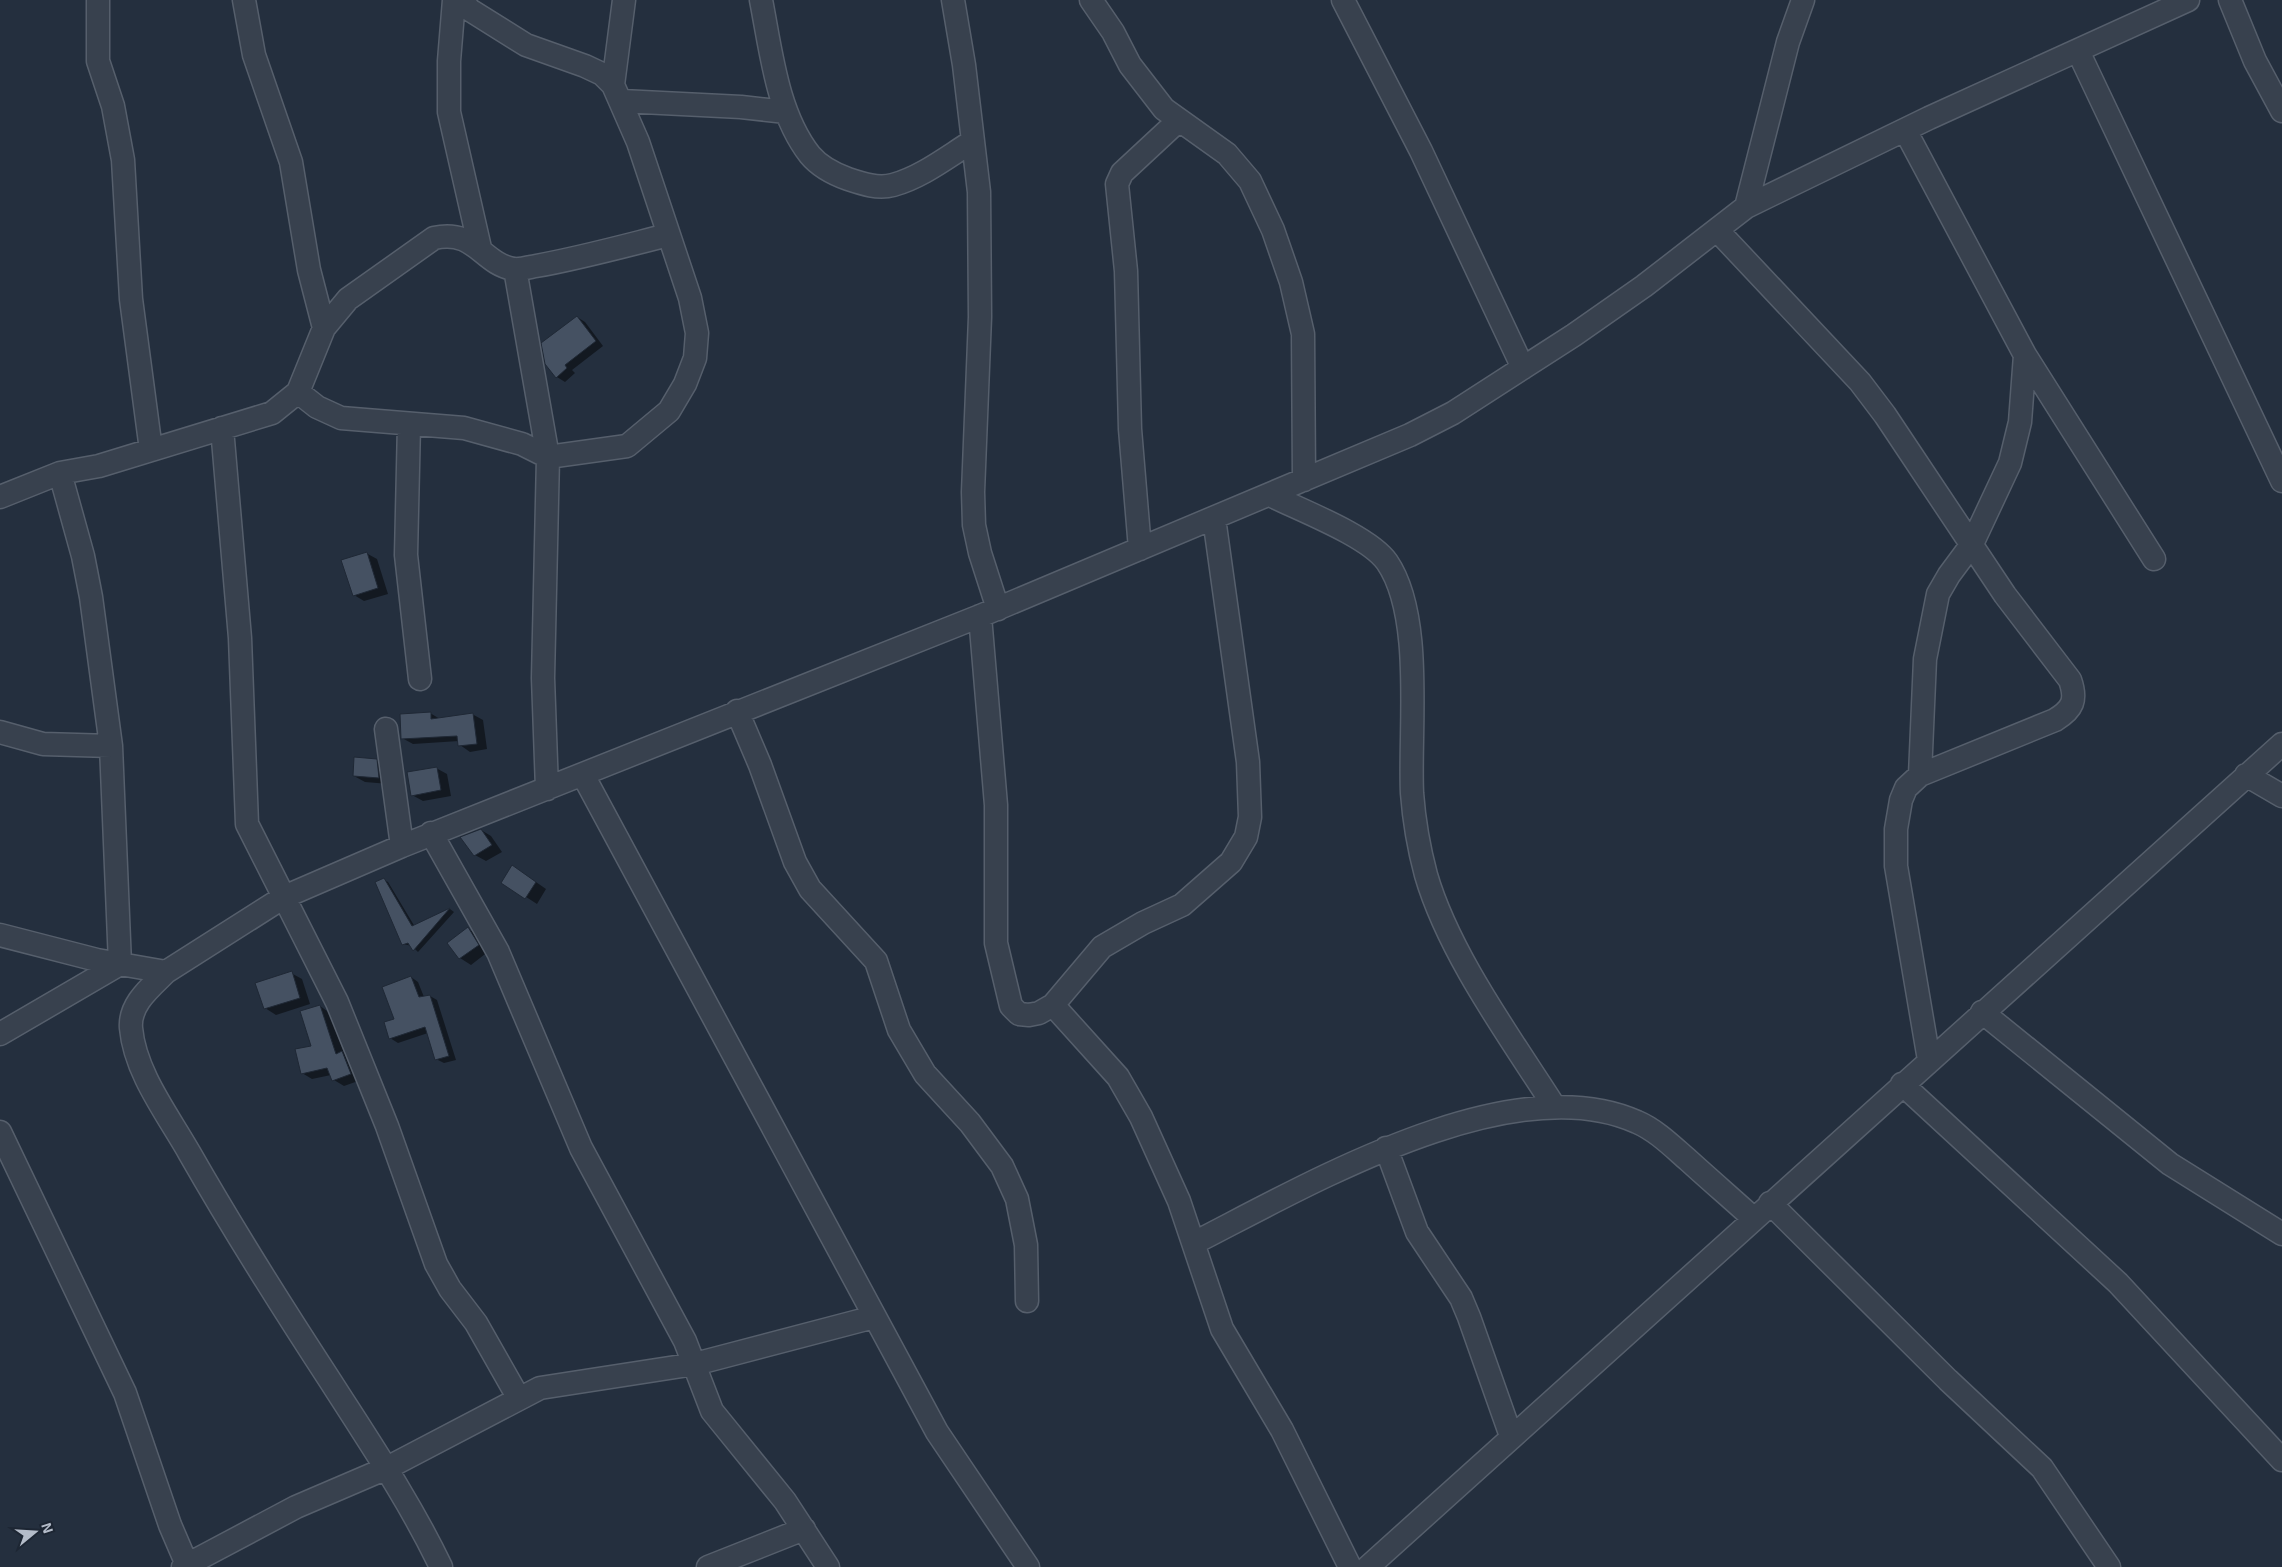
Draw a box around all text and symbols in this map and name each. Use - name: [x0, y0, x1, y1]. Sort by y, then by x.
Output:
- north arrow: [10, 1507, 60, 1557]
- text: N: [38, 1520, 57, 1535]

